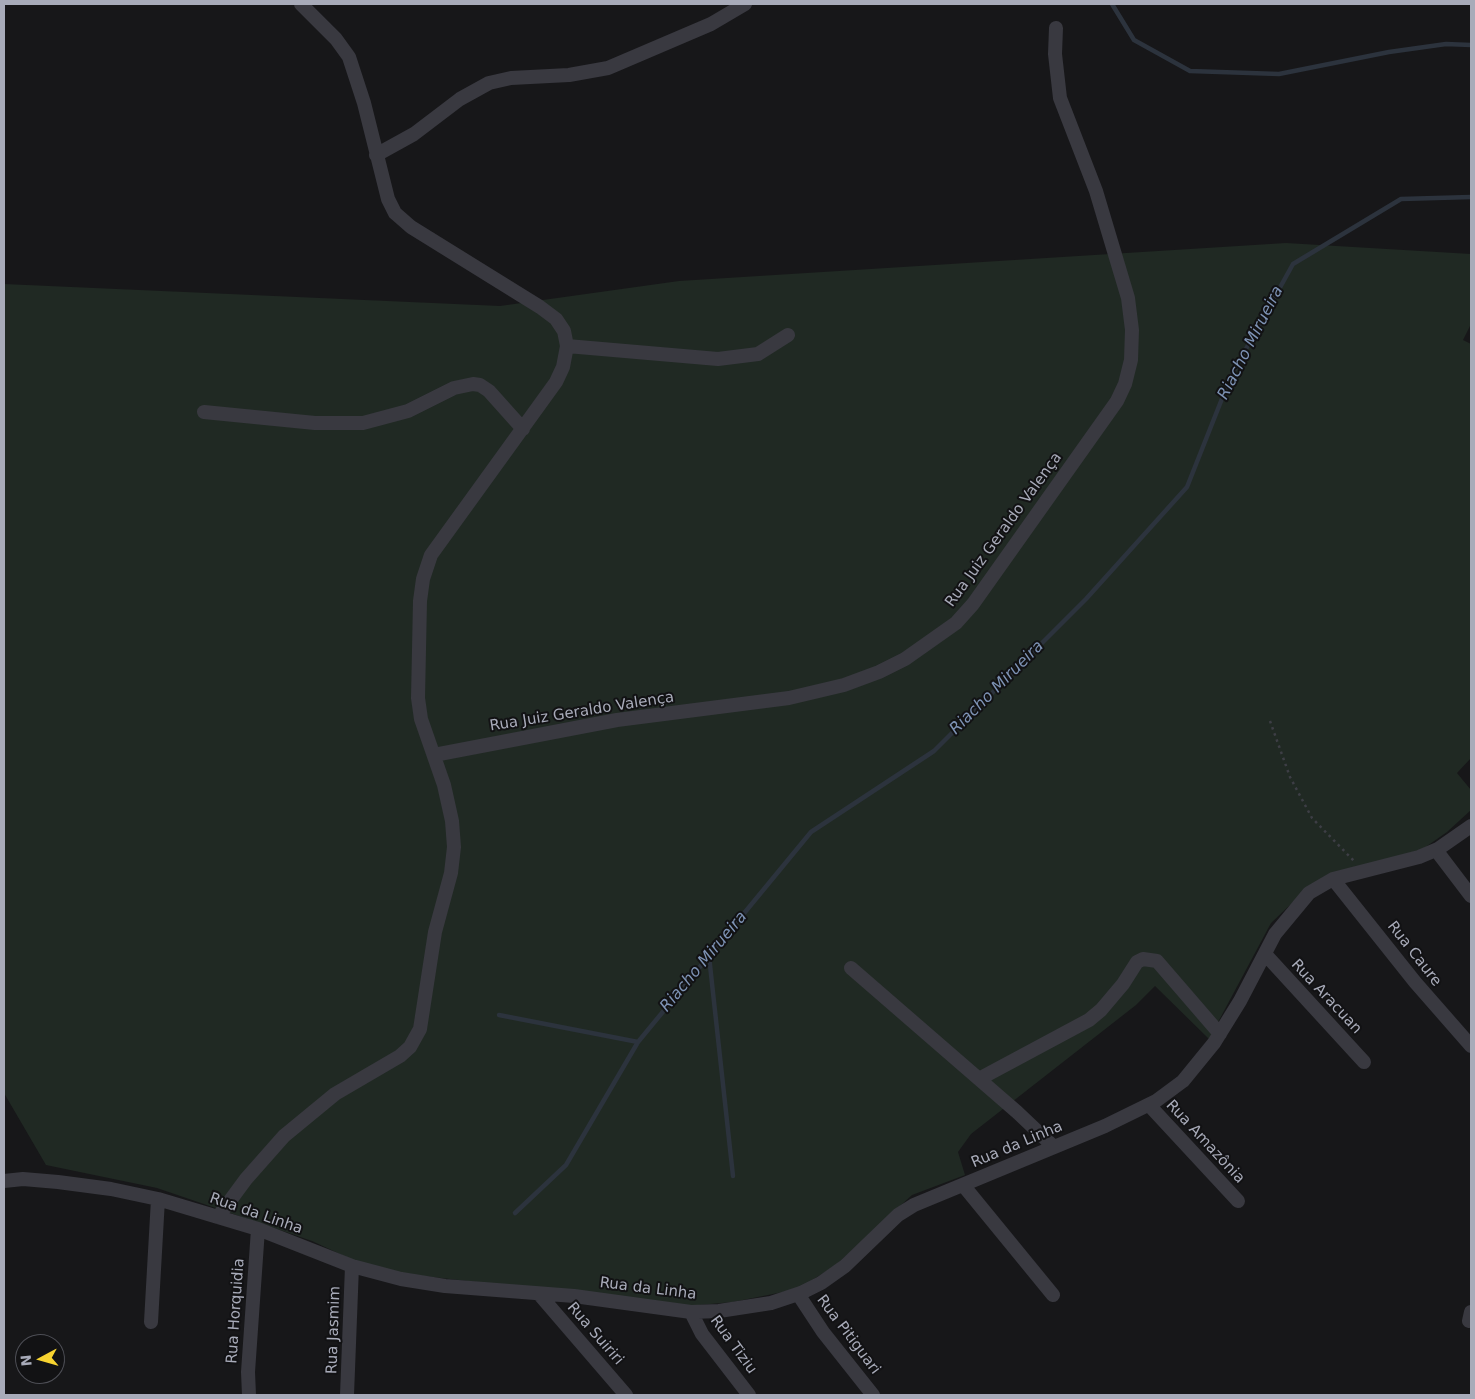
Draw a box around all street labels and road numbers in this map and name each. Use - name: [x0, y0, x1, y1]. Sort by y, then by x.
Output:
- street label: Rua Juiz Geraldo Valença: [942, 449, 1066, 611]
- street label: Rua Juiz Geraldo Valença: [489, 689, 675, 735]
- street label: Rua Caure: [1383, 918, 1445, 990]
- street label: Rua Aracuan: [1287, 956, 1365, 1038]
- street label: Rua Amazônia: [1162, 1097, 1248, 1187]
- street label: Rua da Linha: [969, 1118, 1065, 1172]
- street label: Rua da Linha: [207, 1190, 305, 1238]
- street label: Rua Horquidia: [223, 1258, 249, 1364]
- street label: Rua da Linha: [599, 1274, 697, 1304]
- street label: Rua Jasmim: [323, 1286, 345, 1374]
- street label: Rua Pitiguari: [812, 1292, 884, 1378]
- street label: Rua Suiriri: [563, 1299, 627, 1369]
- street label: Rua Tiziu: [706, 1312, 760, 1378]

